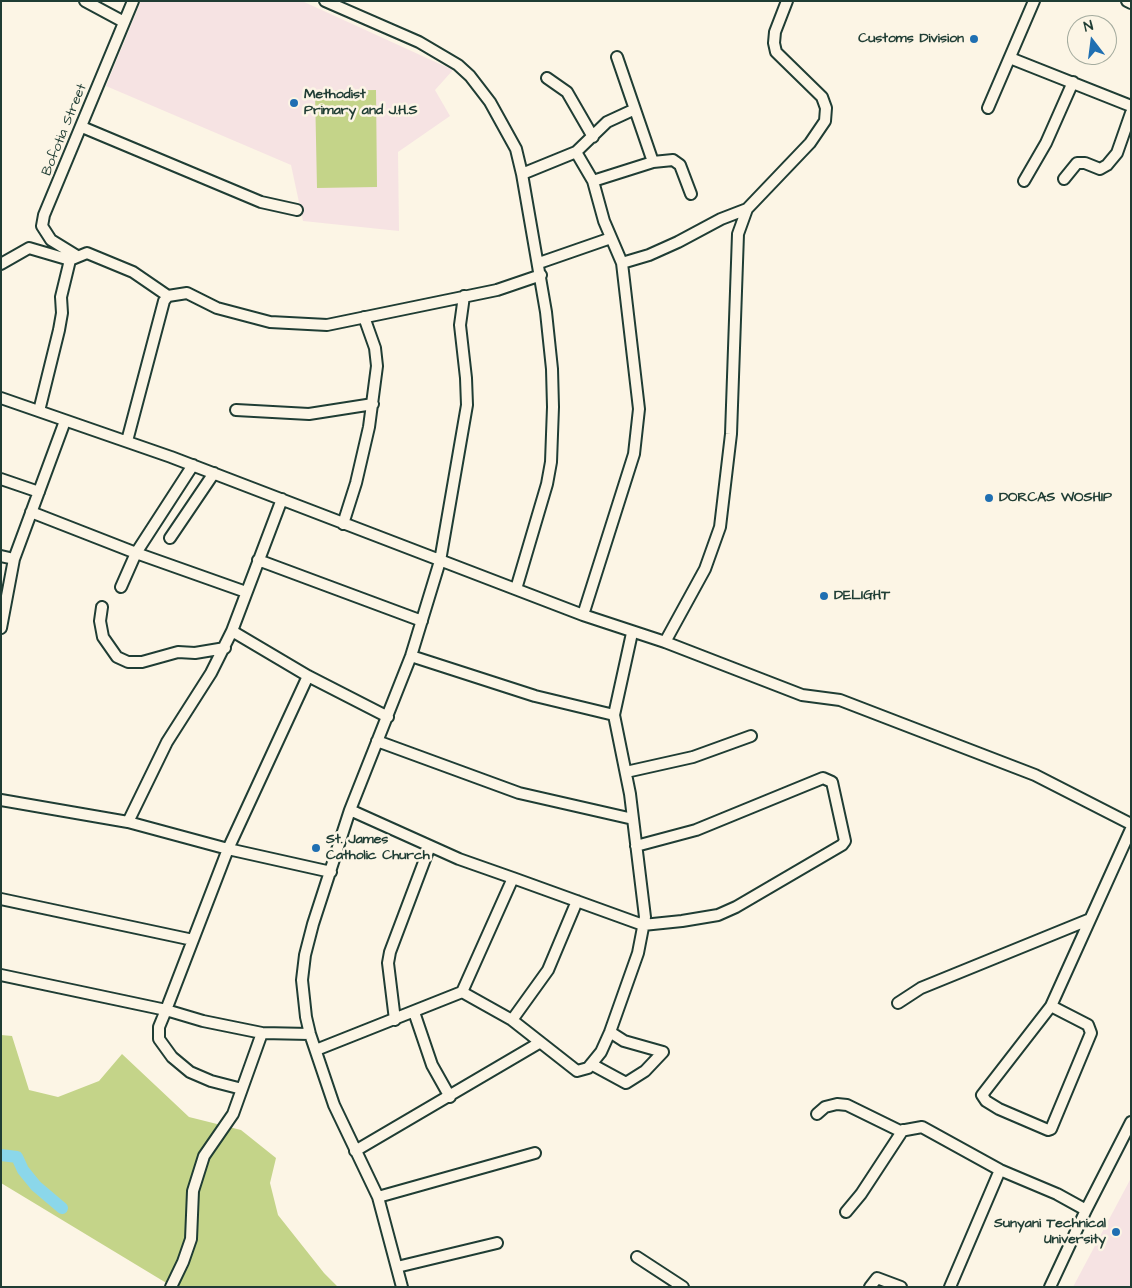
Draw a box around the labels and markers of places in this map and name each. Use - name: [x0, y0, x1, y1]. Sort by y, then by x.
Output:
- place label: Customs Division: [858, 31, 964, 47]
- marker: Customs Division: [968, 33, 980, 45]
- place label: Methodist Primary and J.H.S: [304, 87, 418, 120]
- marker: Methodist Primary and J.H.S: [288, 97, 300, 109]
- place label: DORCAS WOSHIP: [999, 490, 1112, 506]
- marker: DORCAS WOSHIP: [983, 492, 995, 504]
- place label: DELIGHT: [834, 588, 890, 604]
- marker: DELIGHT: [818, 590, 830, 602]
- place label: St. James Catholic Church: [326, 832, 430, 864]
- marker: St. James Catholic Church: [310, 842, 322, 854]
- place label: Sunyani Technical University: [994, 1216, 1106, 1248]
- marker: Sunyani Technical University: [1110, 1226, 1122, 1238]

